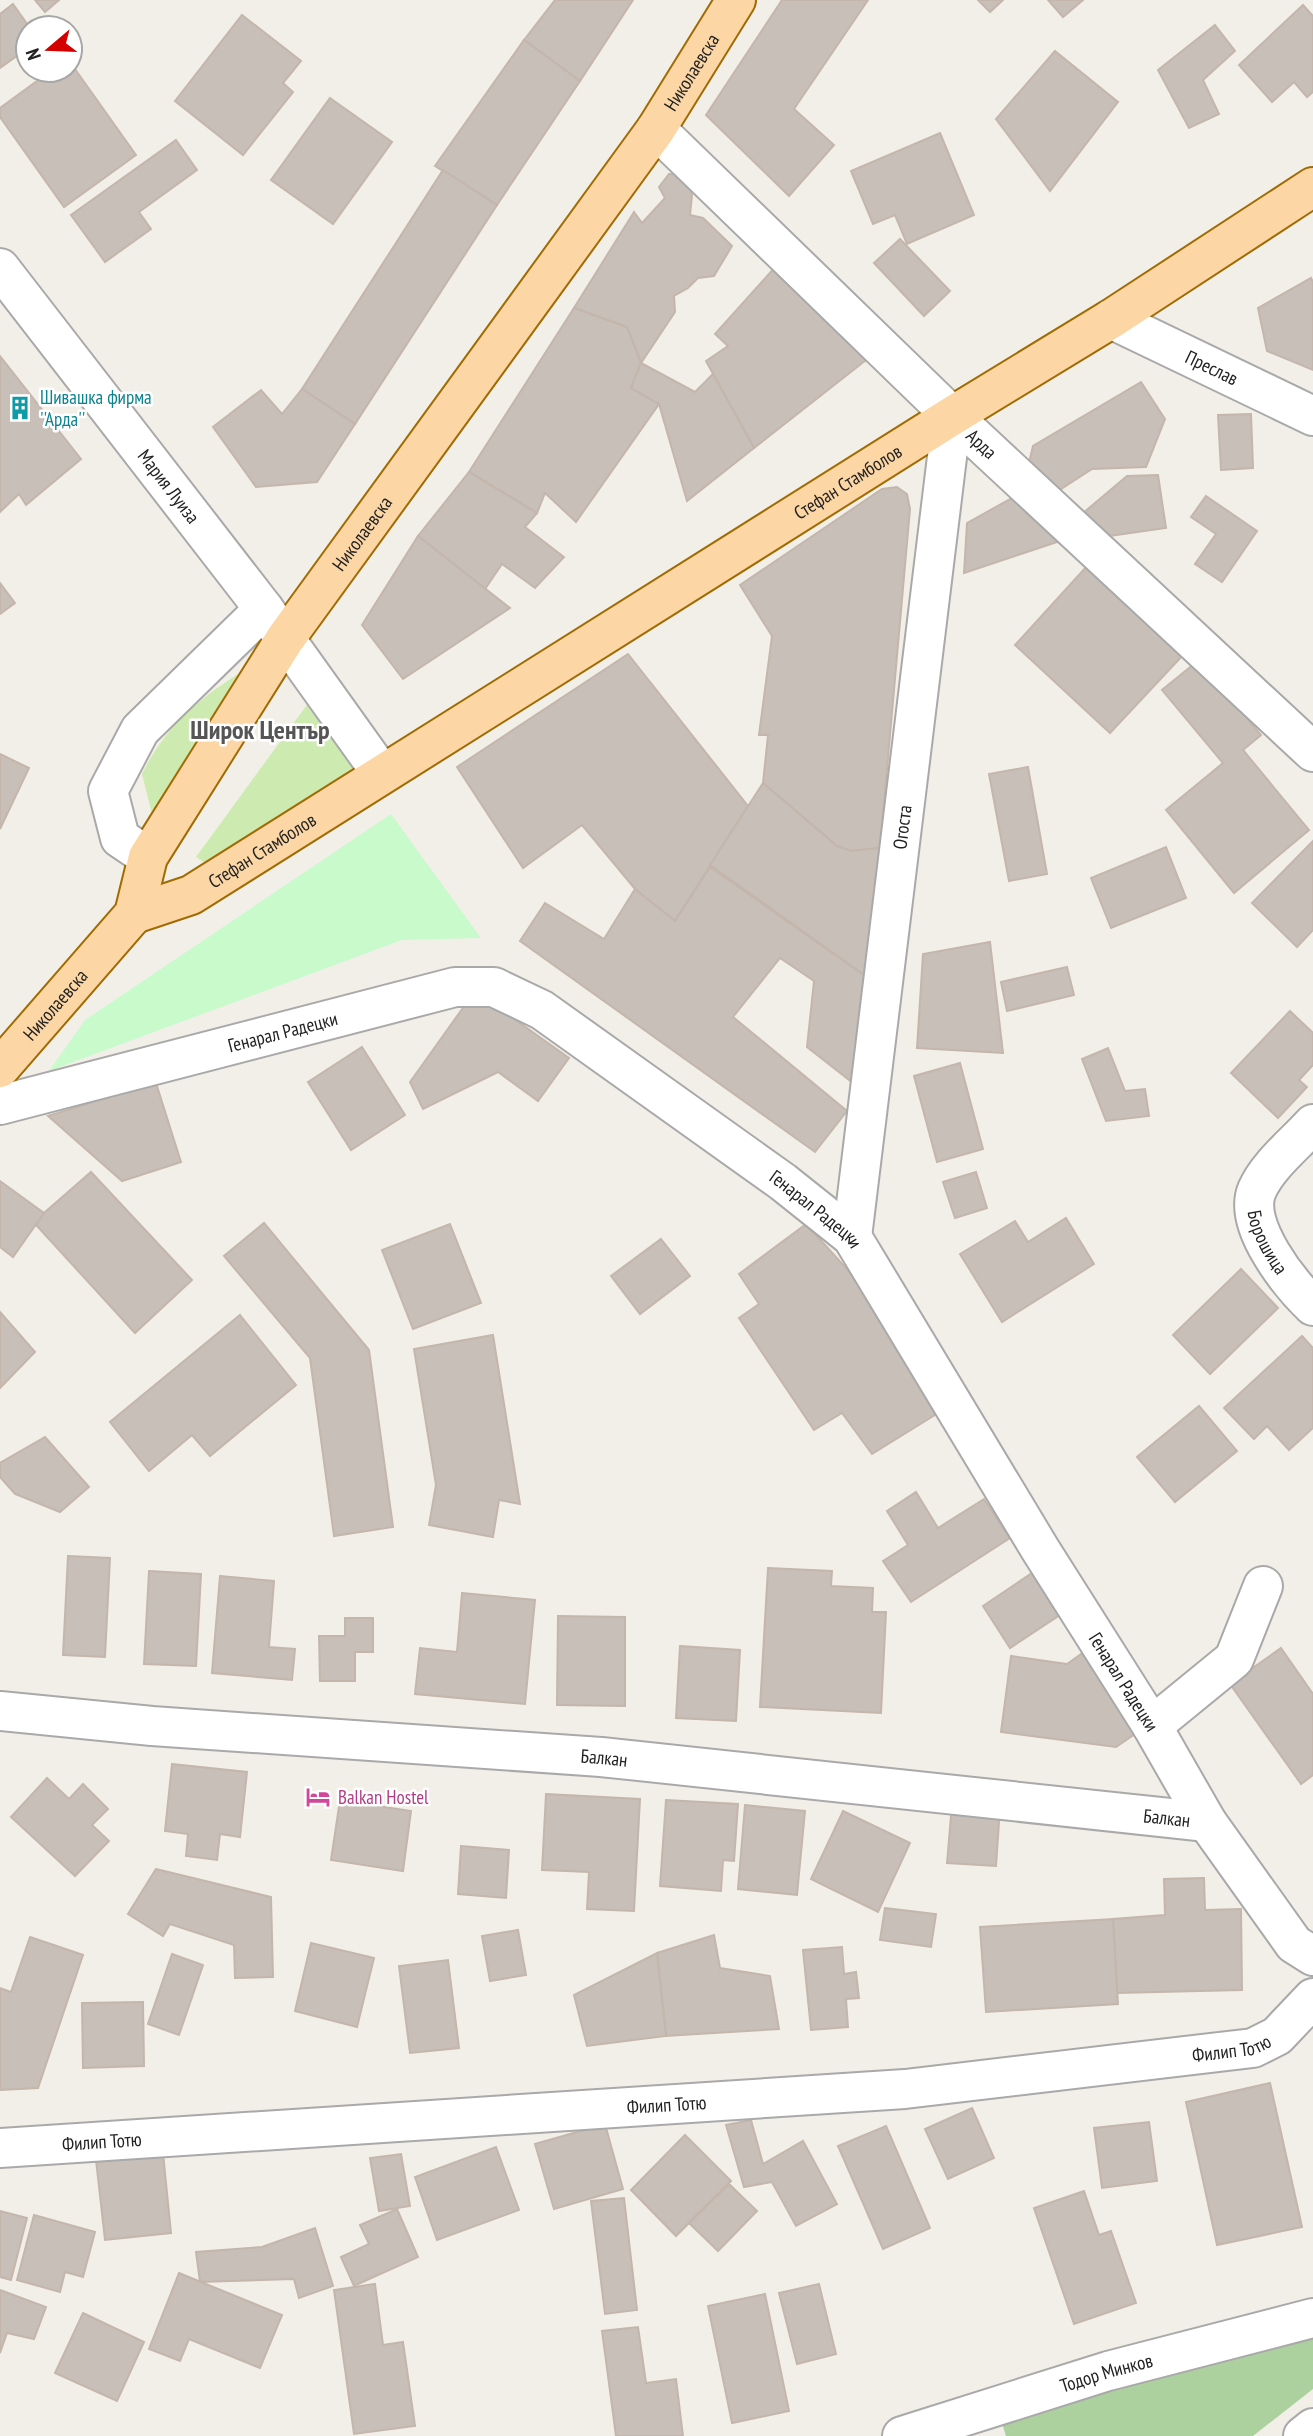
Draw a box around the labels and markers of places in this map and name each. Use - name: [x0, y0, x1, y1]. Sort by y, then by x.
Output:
- place label: Шивашка фирма ''Арда'': [40, 385, 152, 431]
- building icon: Шивашка фирма ''Арда'': [6, 394, 34, 422]
- hotel icon: Balkan Hostel: [304, 1783, 332, 1811]
- place label: Balkan Hostel: [338, 1785, 429, 1809]

